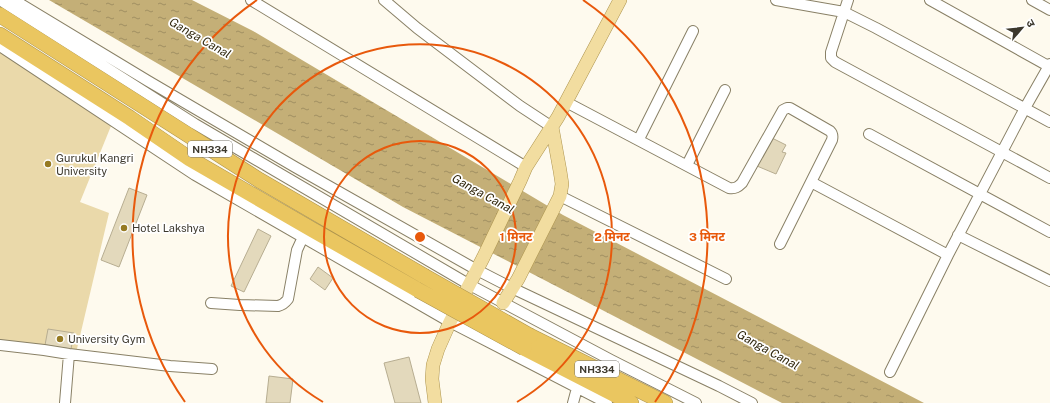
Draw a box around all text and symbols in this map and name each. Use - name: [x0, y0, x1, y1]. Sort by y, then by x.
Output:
- north arrow: [1002, 8, 1042, 48]
- water label: Ganga Canal: [167, 15, 233, 61]
- text: उ: [1024, 18, 1038, 29]
- road number: NH334: [188, 141, 232, 157]
- place label: Gurukul Kangri University: [56, 152, 134, 177]
- marker: Gurukul Kangri University: [43, 159, 53, 169]
- water label: Ganga Canal: [450, 171, 516, 217]
- place label: Hotel Lakshya: [132, 222, 205, 234]
- marker: Hotel Lakshya: [119, 223, 129, 233]
- text: 1 मिनट: [499, 229, 533, 244]
- text: 2 मिनट: [594, 229, 630, 244]
- text: 3 मिनट: [689, 229, 725, 244]
- centre of rings: [413, 230, 427, 244]
- water label: Ganga Canal: [735, 327, 801, 373]
- place label: University Gym: [68, 333, 145, 345]
- marker: University Gym: [55, 334, 65, 344]
- road number: NH334: [575, 361, 619, 377]

